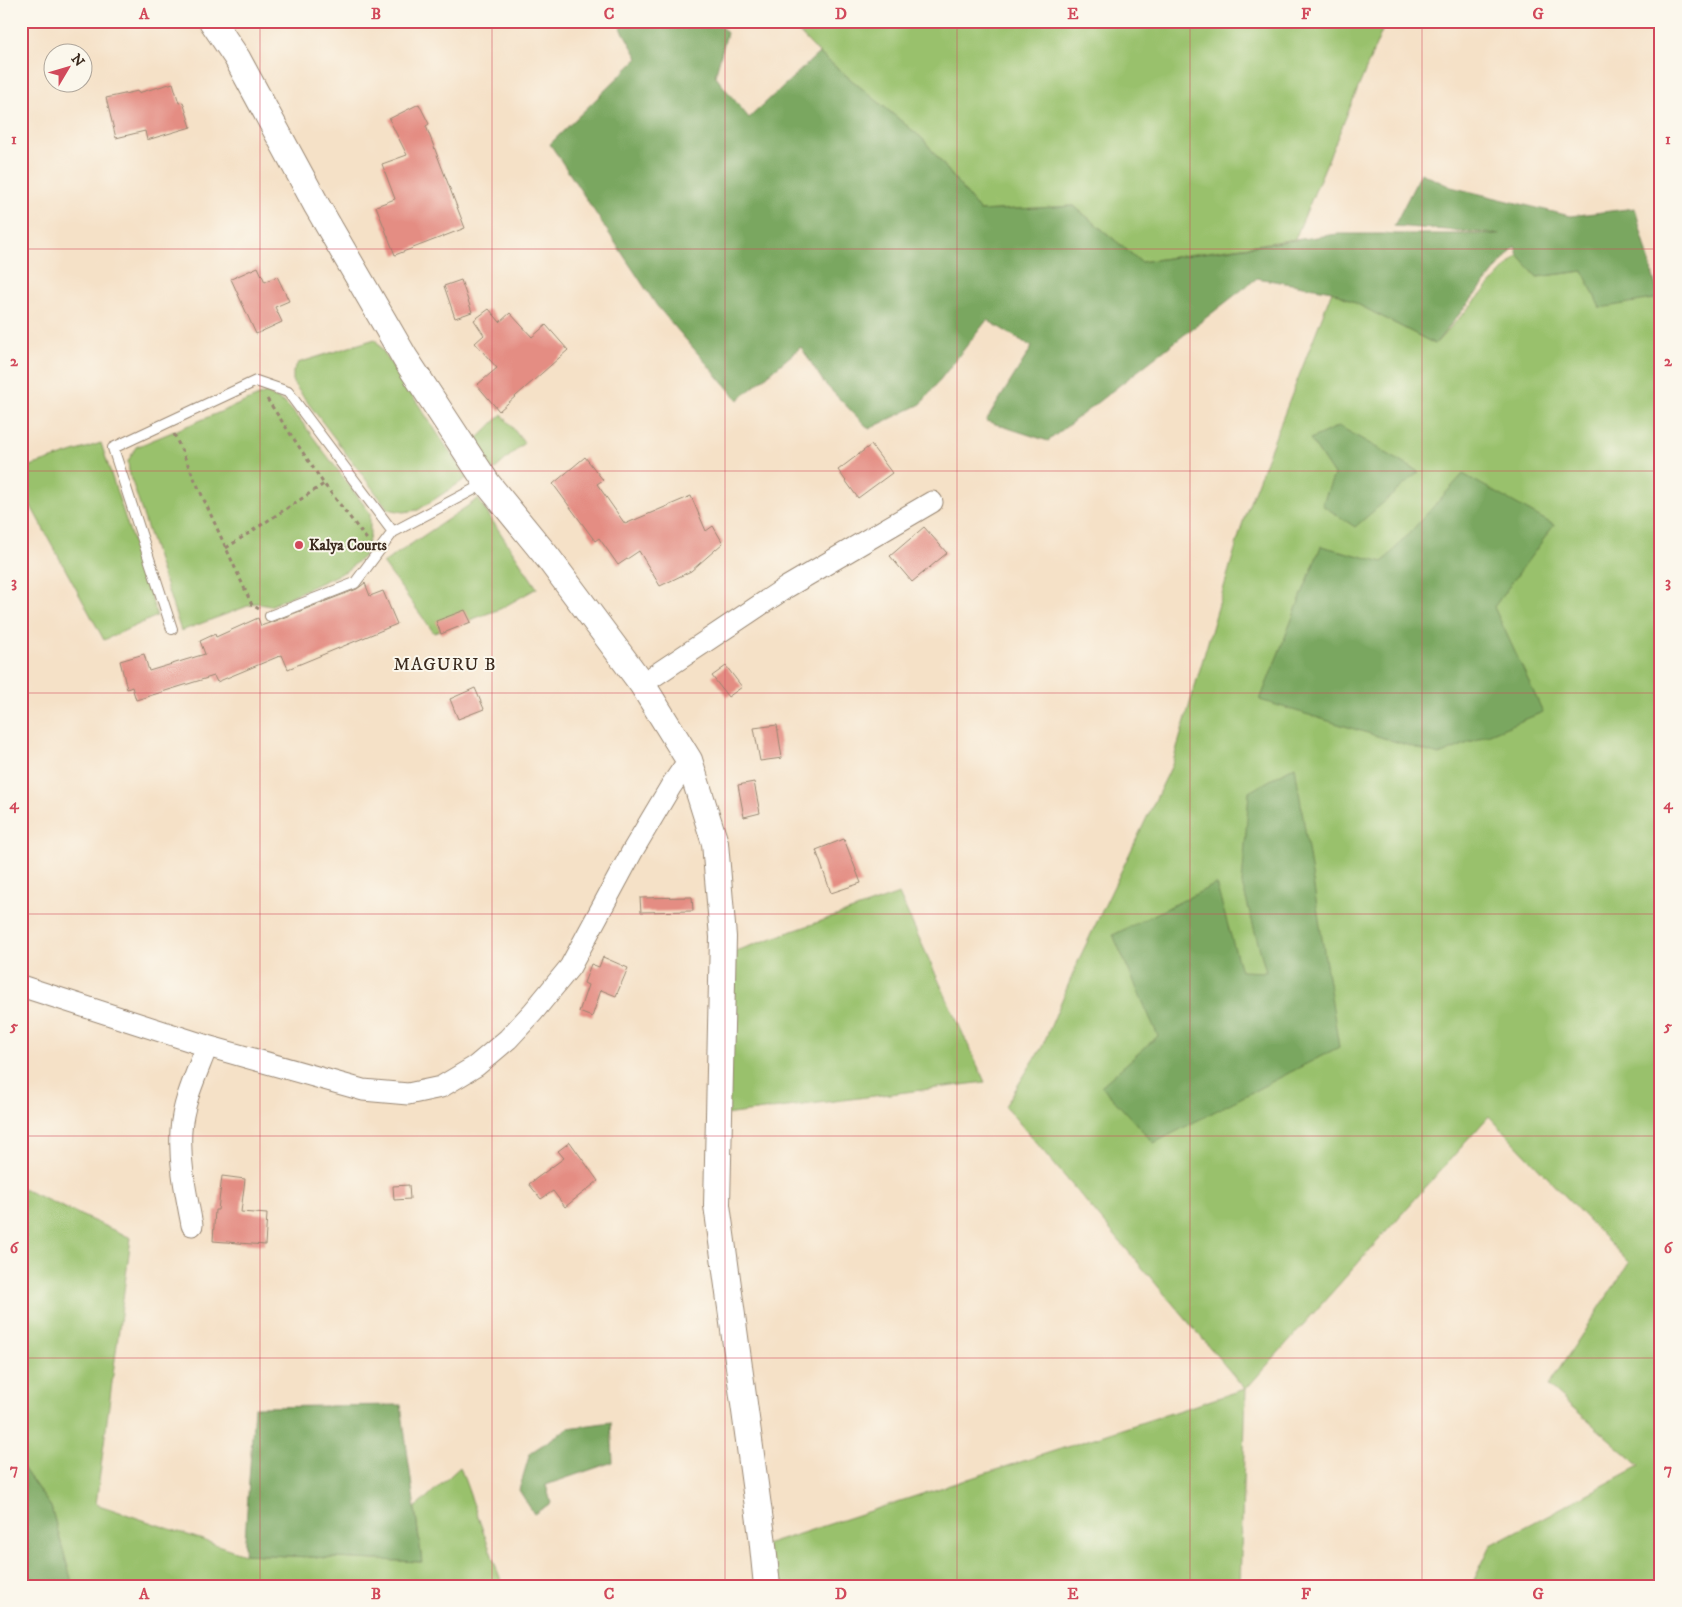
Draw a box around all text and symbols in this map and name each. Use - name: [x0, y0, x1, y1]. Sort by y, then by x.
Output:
- text: A: [138, 4, 150, 24]
- text: B: [371, 4, 381, 24]
- text: C: [604, 4, 614, 24]
- text: D: [835, 4, 847, 24]
- text: E: [1067, 4, 1079, 24]
- text: F: [1301, 4, 1311, 24]
- text: G: [1532, 4, 1544, 24]
- north arrow: [42, 42, 92, 92]
- text: N: [67, 51, 88, 71]
- text: 1: [11, 129, 17, 149]
- text: 1: [1665, 129, 1671, 149]
- text: 2: [10, 351, 19, 371]
- text: 2: [1664, 351, 1673, 371]
- place label: Kalya Courts: [309, 536, 387, 555]
- marker: Kalya Courts: [293, 539, 305, 551]
- text: 3: [11, 572, 17, 592]
- text: 3: [1665, 572, 1671, 592]
- district label: MAGURU B: [393, 654, 497, 676]
- text: 4: [8, 794, 19, 814]
- text: 4: [1662, 794, 1673, 814]
- text: 5: [9, 1016, 18, 1036]
- text: 5: [1663, 1016, 1672, 1036]
- text: 6: [10, 1238, 20, 1258]
- text: 6: [1664, 1238, 1674, 1258]
- text: 7: [10, 1459, 18, 1479]
- text: 7: [1664, 1459, 1672, 1479]
- text: A: [138, 1584, 150, 1604]
- text: B: [371, 1584, 381, 1604]
- text: C: [604, 1584, 614, 1604]
- text: D: [835, 1584, 847, 1604]
- text: E: [1067, 1584, 1079, 1604]
- text: F: [1301, 1584, 1311, 1604]
- text: G: [1532, 1584, 1544, 1604]

